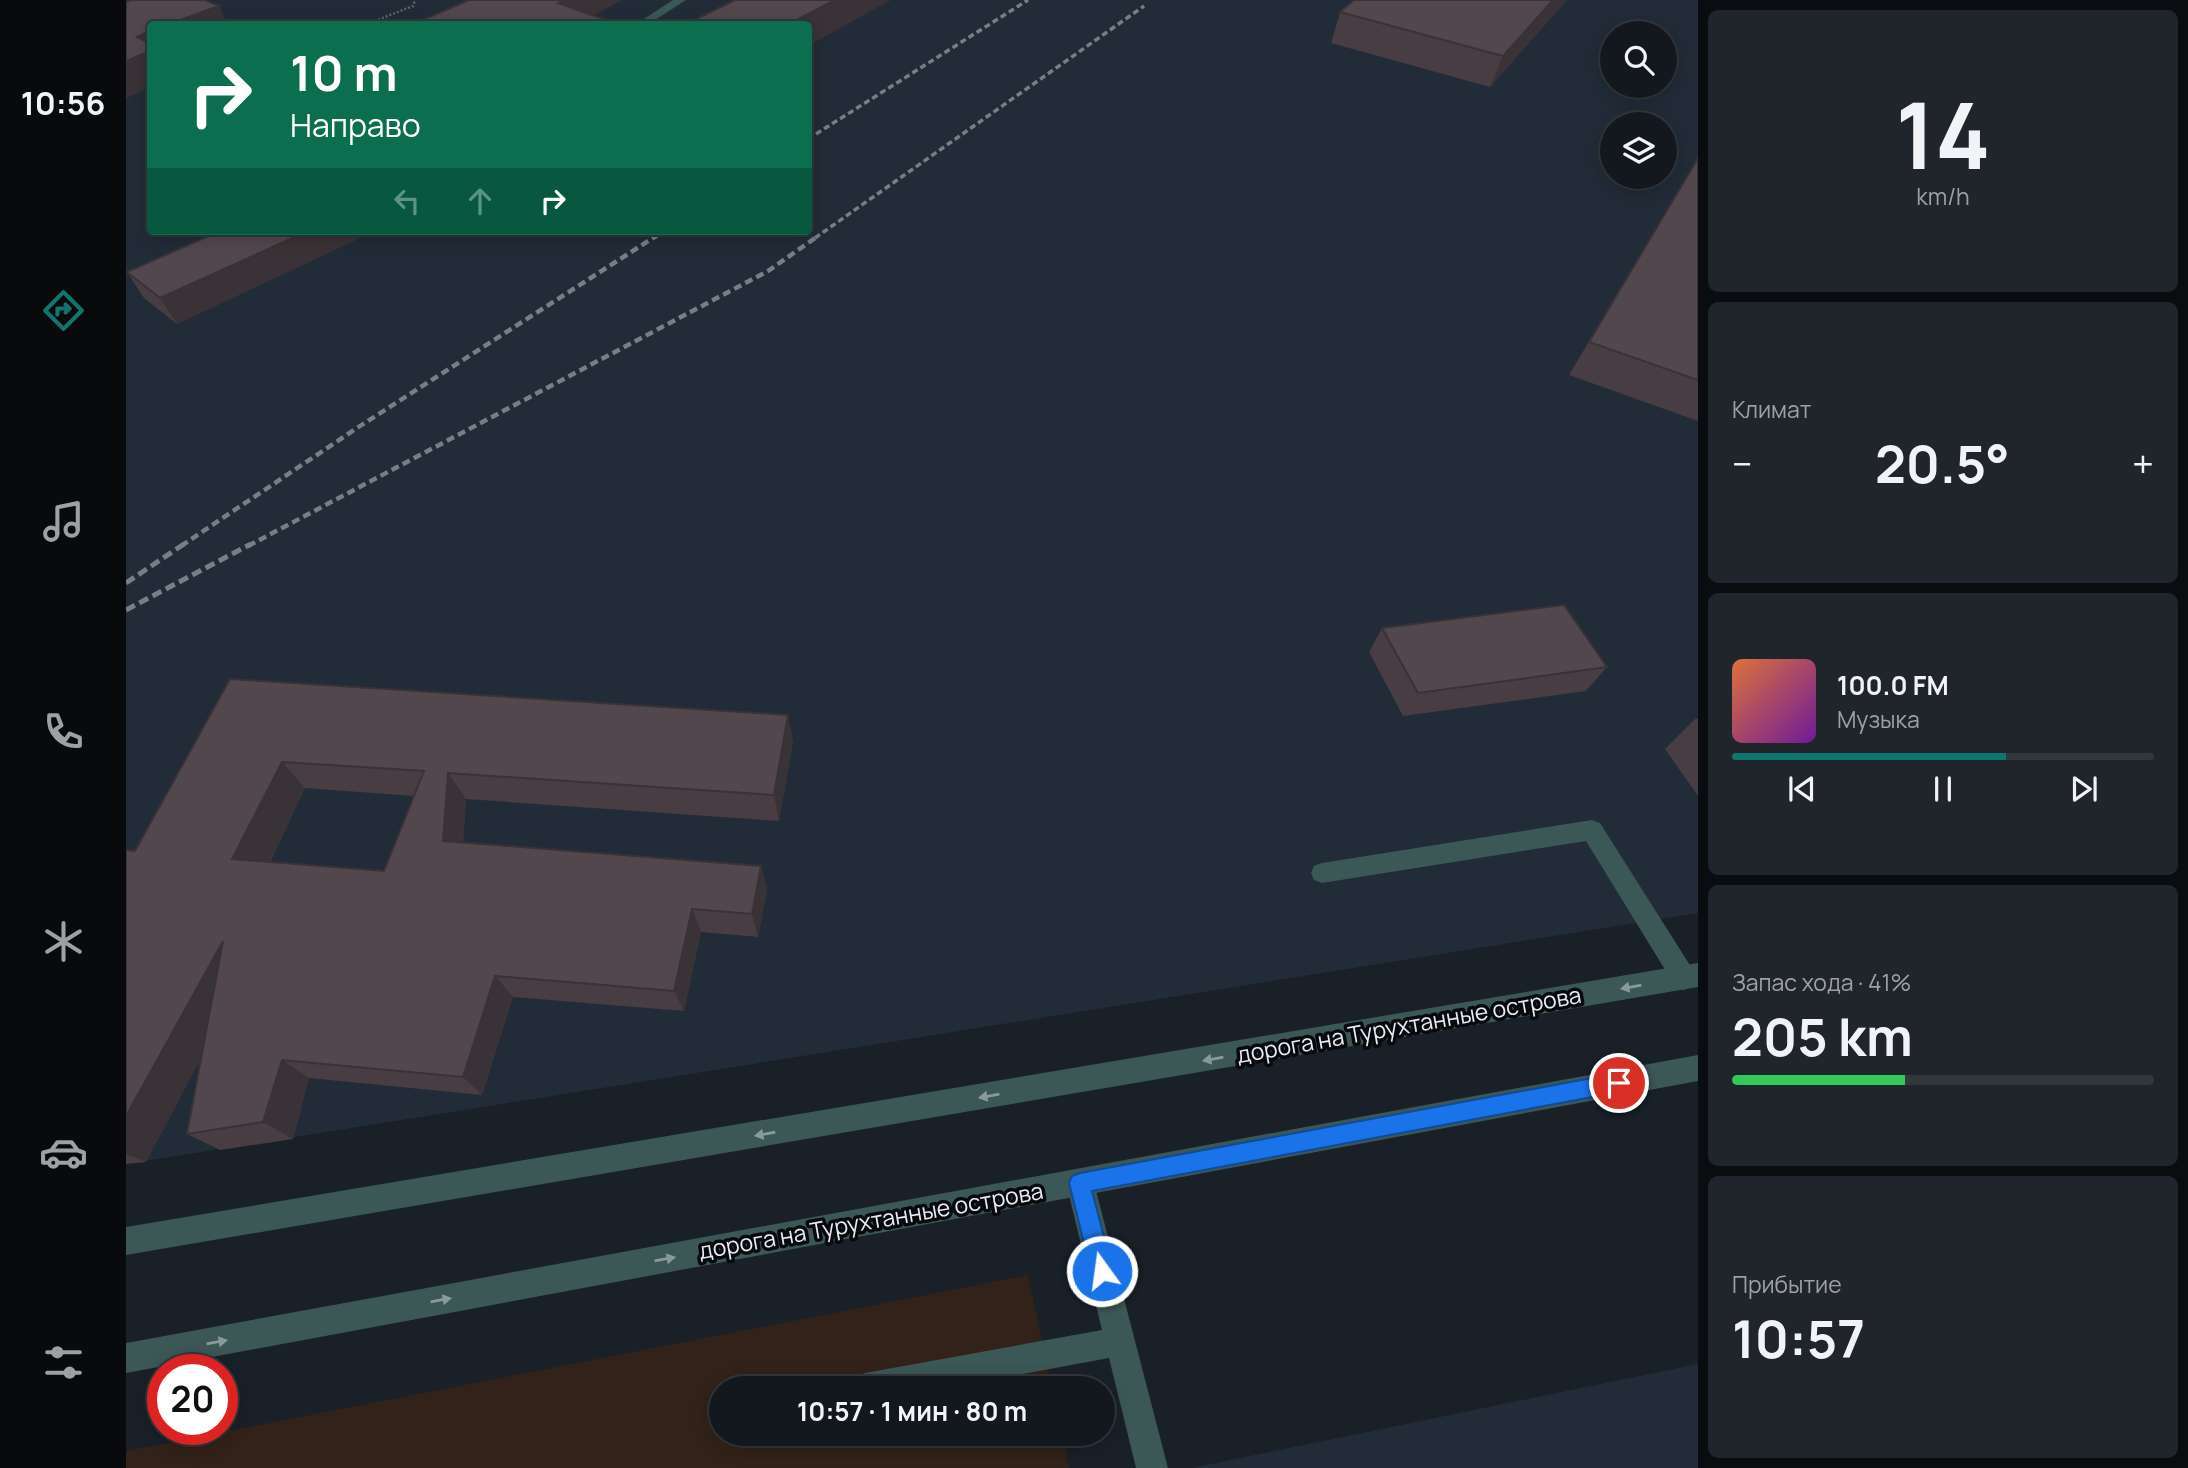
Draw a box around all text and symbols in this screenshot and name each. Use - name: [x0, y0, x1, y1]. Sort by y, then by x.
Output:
- map controls: [1600, 21, 1677, 189]
- button: search: [1600, 21, 1677, 98]
- text: 10 m: [290, 39, 398, 106]
- icon: right: [175, 49, 266, 140]
- text: 14: [1895, 72, 1991, 196]
- text: 10:56: [21, 81, 105, 125]
- text: Направо: [290, 103, 421, 147]
- button: layers: [1600, 112, 1677, 189]
- text: km/h: [1916, 180, 1970, 212]
- icon: left: [388, 182, 426, 220]
- icon: ahead: [461, 182, 499, 220]
- icon: right: [534, 182, 572, 220]
- icon: directions: [39, 286, 88, 335]
- text: Климат: [1732, 393, 1811, 425]
- text: 20.5°: [1875, 428, 2010, 499]
- text: −: [1732, 437, 1753, 489]
- text: +: [2132, 437, 2154, 489]
- icon: music: [39, 497, 88, 546]
- text: 100.0 FM: [1837, 667, 1949, 703]
- text: Музыка: [1837, 703, 1920, 735]
- icon: phone: [39, 707, 88, 756]
- icon: previous: [1783, 770, 1821, 808]
- icon: pause: [1924, 770, 1962, 808]
- icon: next: [2065, 770, 2103, 808]
- icon: climate: [39, 917, 88, 966]
- text: Запас хода · 41%: [1732, 966, 1911, 998]
- street label: дорога на Турухтанные острова: [1234, 978, 1584, 1070]
- one-way arrow: [1620, 982, 1642, 993]
- text: 205 km: [1732, 1001, 1913, 1072]
- pin: [1589, 1053, 1649, 1113]
- one-way arrow: [1202, 1054, 1224, 1065]
- icon: arrive: [1600, 1064, 1638, 1102]
- one-way arrow: [978, 1091, 1000, 1102]
- icon: car: [39, 1128, 88, 1177]
- one-way arrow: [754, 1129, 776, 1140]
- street label: дорога на Турухтанные острова: [696, 1174, 1046, 1266]
- position arrow: [1065, 1234, 1139, 1308]
- one-way arrow: [654, 1253, 676, 1264]
- text: Прибытие: [1732, 1268, 1842, 1300]
- one-way arrow: [430, 1295, 452, 1306]
- text: 10:57: [1732, 1303, 1865, 1374]
- one-way arrow: [206, 1336, 228, 1347]
- icon: filters: [39, 1338, 88, 1387]
- speed limit sign: 20: [147, 1354, 238, 1445]
- text: 10:57 · 1 мин · 80 m: [797, 1393, 1027, 1429]

